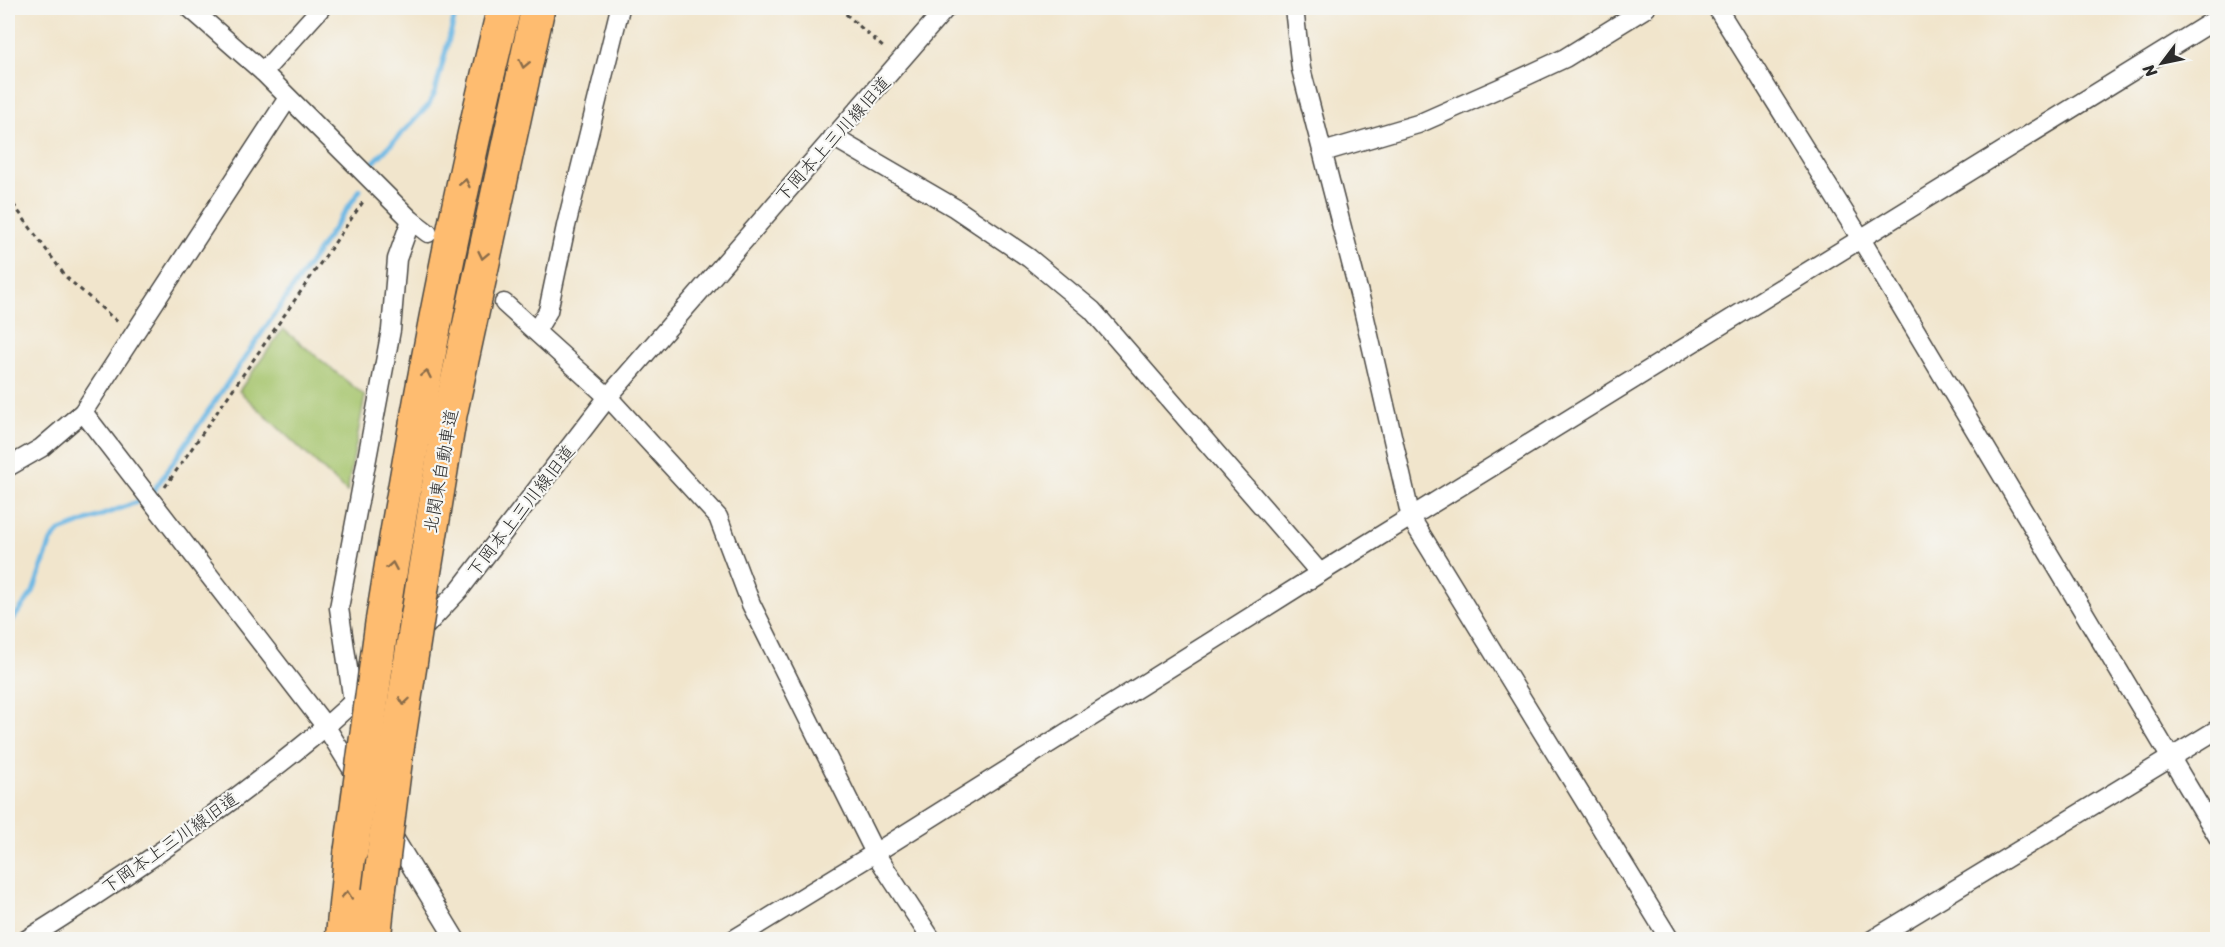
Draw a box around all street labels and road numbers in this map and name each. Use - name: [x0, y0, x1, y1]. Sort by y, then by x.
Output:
- street label: 下岡本上三川線旧道: [767, 68, 899, 210]
- street label: 北関東自動車道: [414, 406, 468, 536]
- street label: 下岡本上三川線旧道: [459, 437, 583, 585]
- street label: 下岡本上三川線旧道: [94, 783, 246, 903]

